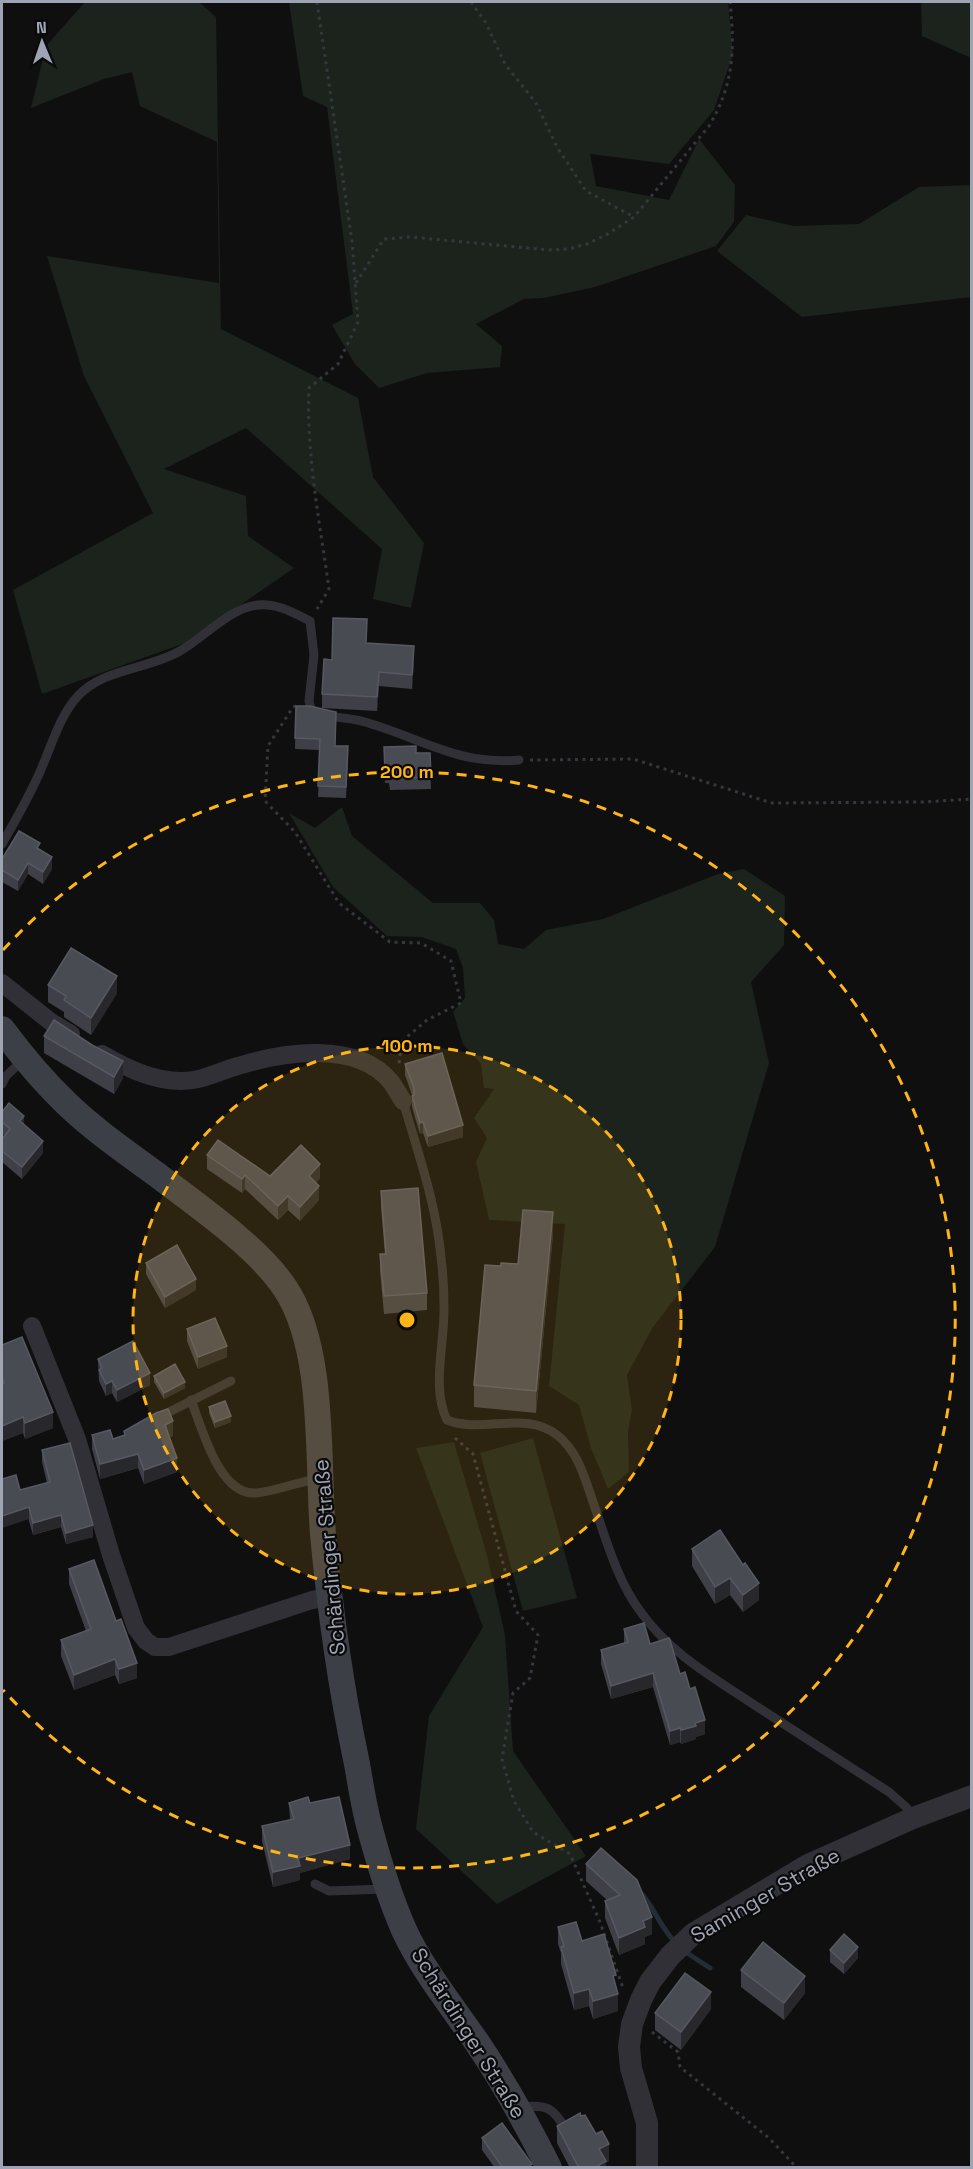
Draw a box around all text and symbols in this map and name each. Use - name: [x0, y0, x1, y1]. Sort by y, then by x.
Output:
- north arrow: [12, 12, 72, 72]
- text: N: [36, 17, 47, 38]
- text: 200 m: [380, 760, 434, 783]
- text: 100 m: [381, 1034, 433, 1057]
- centre of rings: [397, 1310, 417, 1330]
- street label: Schärdinger Straße: [307, 1458, 351, 1656]
- street label: Saminger Straße: [685, 1841, 845, 1949]
- street label: Schärdinger Straße: [405, 1943, 533, 2123]

